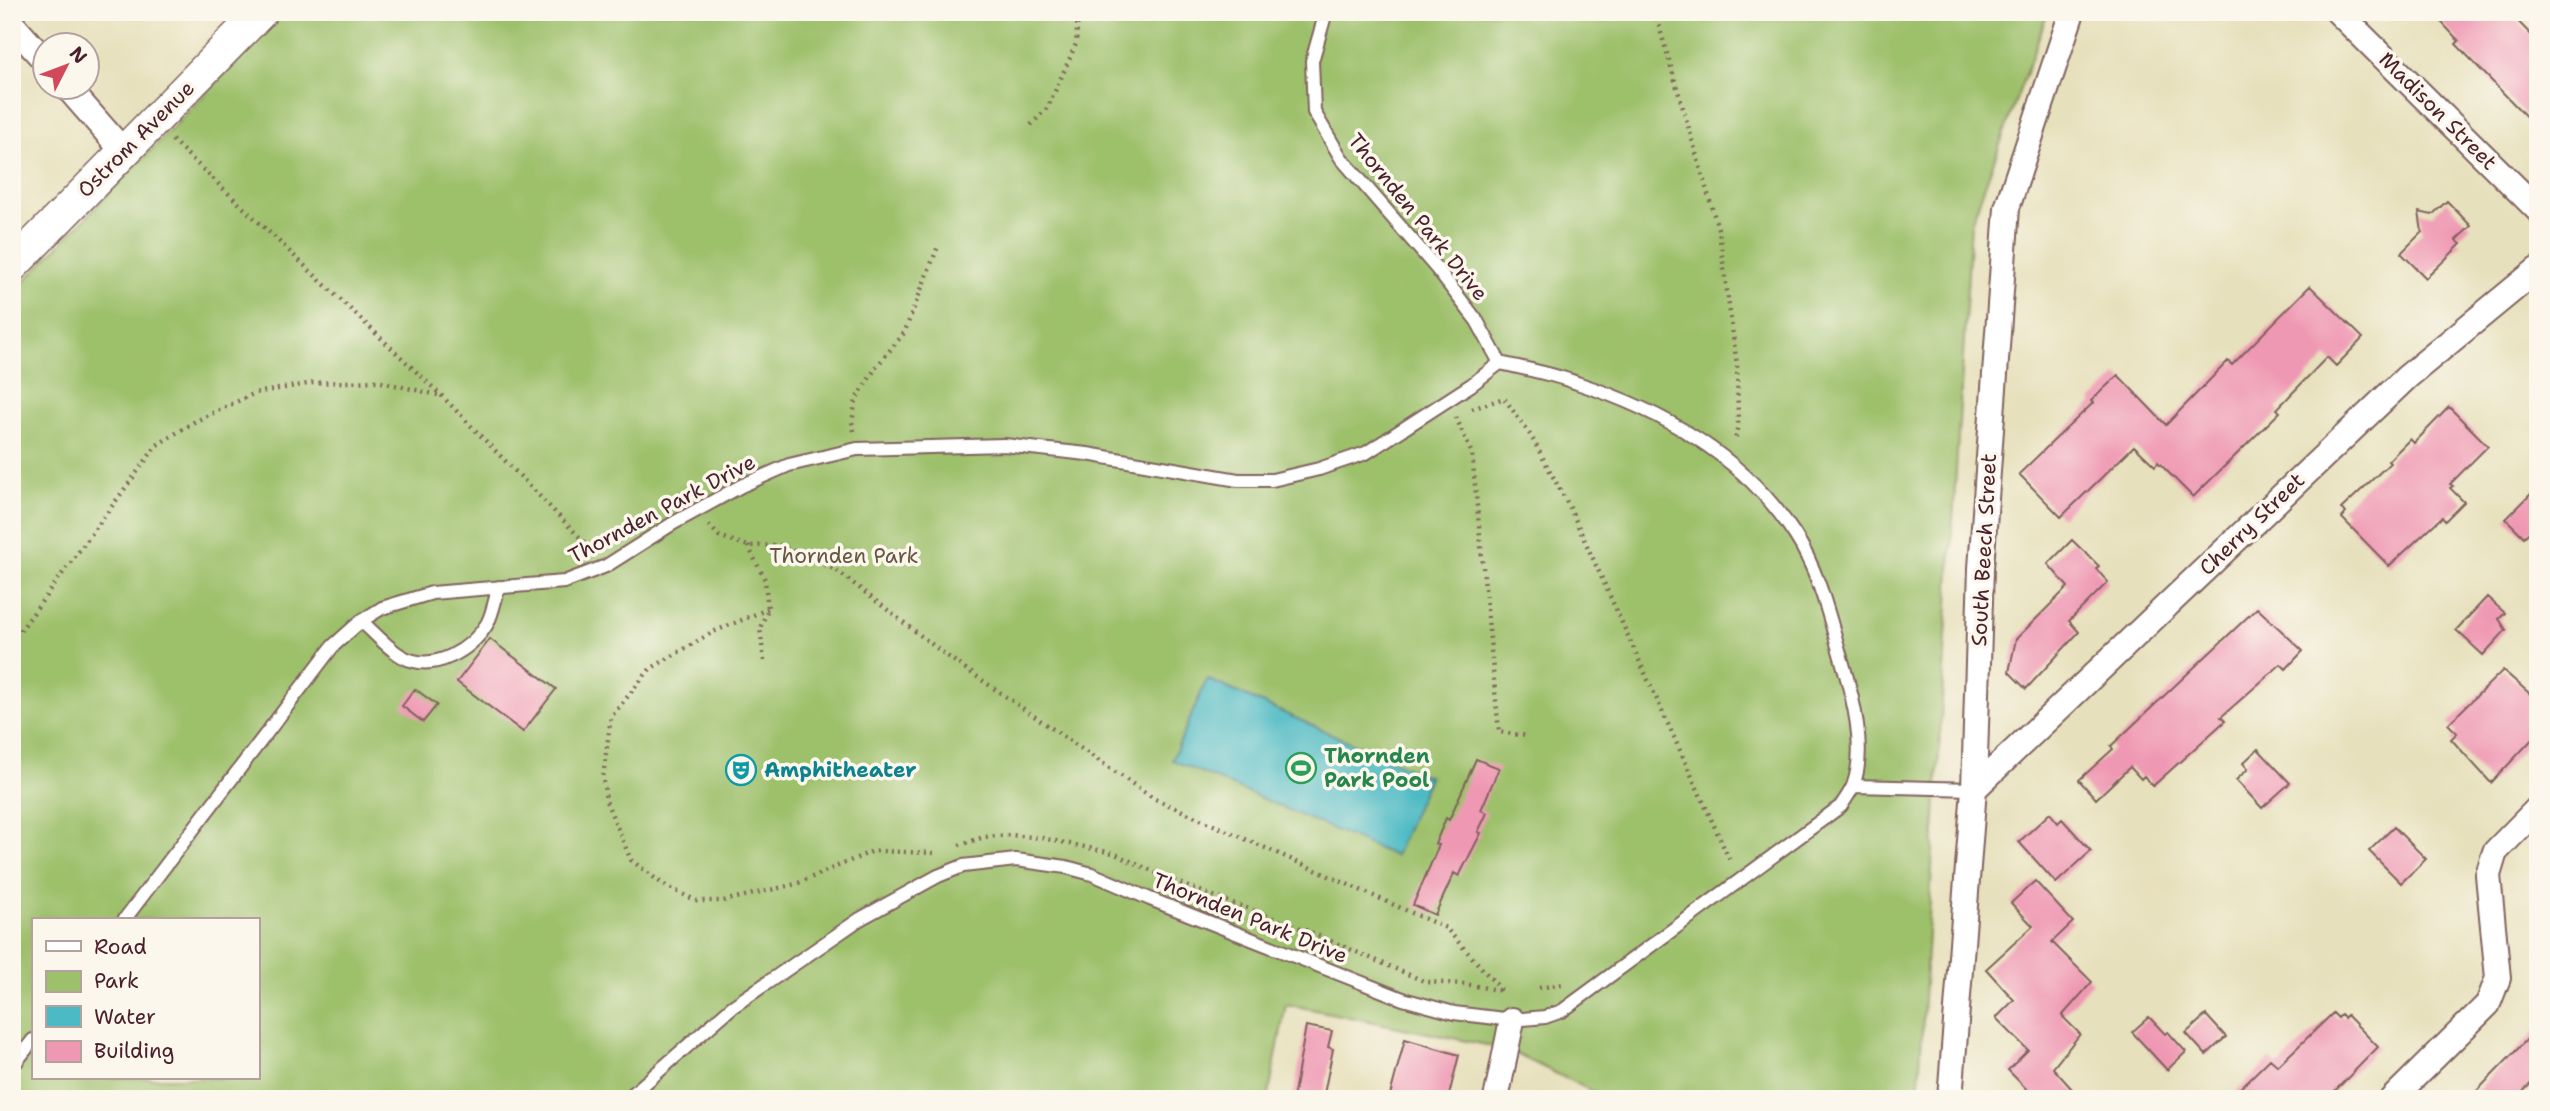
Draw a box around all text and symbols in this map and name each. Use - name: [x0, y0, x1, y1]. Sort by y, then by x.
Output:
- north arrow: [32, 32, 102, 102]
- text: N: [64, 41, 93, 69]
- street label: Madison Street: [2373, 46, 2503, 176]
- street label: Ostrom Avenue: [71, 74, 201, 204]
- street label: Thornden Park Drive: [1342, 127, 1494, 307]
- street label: Thornden Park Drive: [564, 448, 760, 570]
- street label: South Beech Street: [1965, 453, 2003, 647]
- street label: Cherry Street: [2193, 467, 2311, 581]
- park label: Thornden Park: [769, 542, 919, 570]
- place label: Thornden Park Pool: [1324, 742, 1430, 794]
- sports icon: Thornden Park Pool: [1284, 751, 1318, 785]
- theatre icon: Amphitheater: [724, 753, 758, 787]
- place label: Amphitheater: [764, 756, 917, 784]
- street label: Thornden Park Drive: [1148, 866, 1352, 970]
- legend: [32, 918, 259, 1080]
- text: Road: [94, 933, 147, 961]
- text: Park: [94, 967, 139, 995]
- text: Water: [94, 1003, 156, 1031]
- text: Building: [94, 1037, 174, 1065]

